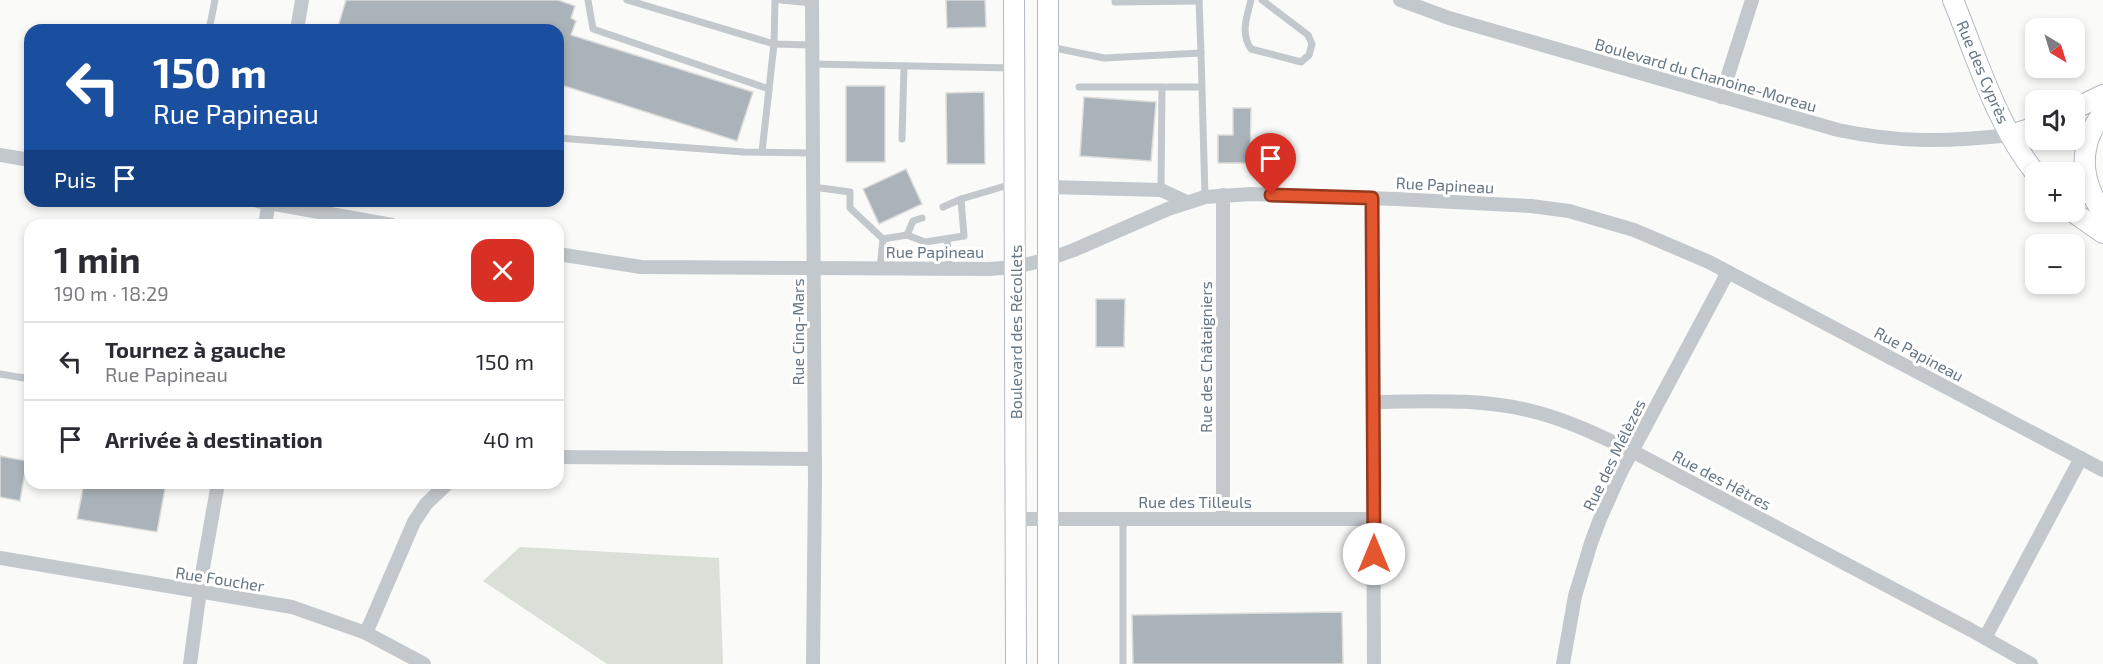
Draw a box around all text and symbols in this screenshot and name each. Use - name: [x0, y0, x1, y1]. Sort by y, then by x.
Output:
- street label: Rue des Cyprès: [1953, 17, 2014, 126]
- north arrow: [2025, 18, 2085, 78]
- map controls: [2025, 18, 2085, 294]
- street label: Boulevard du Chanoine-Moreau: [1593, 34, 1819, 115]
- text: 150 m: [153, 46, 267, 96]
- icon: left: [54, 48, 132, 126]
- button: sound: [2025, 90, 2085, 150]
- text: Rue Papineau: [153, 97, 319, 129]
- pin: [1245, 133, 1296, 195]
- icon: arrive: [1254, 142, 1287, 175]
- icon: arrive: [108, 162, 141, 195]
- button: +: [2025, 162, 2085, 222]
- text: Puis: [54, 166, 96, 192]
- street label: Rue Papineau: [1395, 172, 1495, 197]
- button: −: [2025, 234, 2085, 294]
- text: 1 min: [54, 237, 141, 280]
- button: close: [471, 239, 534, 302]
- street label: Rue Papineau: [886, 242, 984, 261]
- street label: Boulevard des Récollets: [1006, 245, 1025, 419]
- street label: Rue Cinq-Mars: [788, 278, 807, 386]
- text: 190 m · 18:29: [54, 281, 169, 305]
- street label: Rue des Châtaigniers: [1196, 281, 1215, 433]
- street label: Rue Papineau: [1871, 322, 1967, 385]
- text: Tournez à gauche: [105, 336, 286, 362]
- icon: left: [54, 345, 87, 378]
- text: 150 m: [476, 348, 534, 374]
- text: Rue Papineau: [105, 362, 228, 386]
- street label: Rue des Mélèzes: [1578, 396, 1649, 514]
- icon: arrive: [54, 423, 87, 456]
- text: Arrivée à destination: [105, 426, 323, 452]
- text: 40 m: [483, 426, 534, 452]
- street label: Rue des Hêtres: [1670, 446, 1775, 514]
- street label: Rue des Tilleuls: [1138, 492, 1252, 511]
- position arrow: [1342, 522, 1406, 586]
- street label: Rue Foucher: [174, 562, 267, 595]

